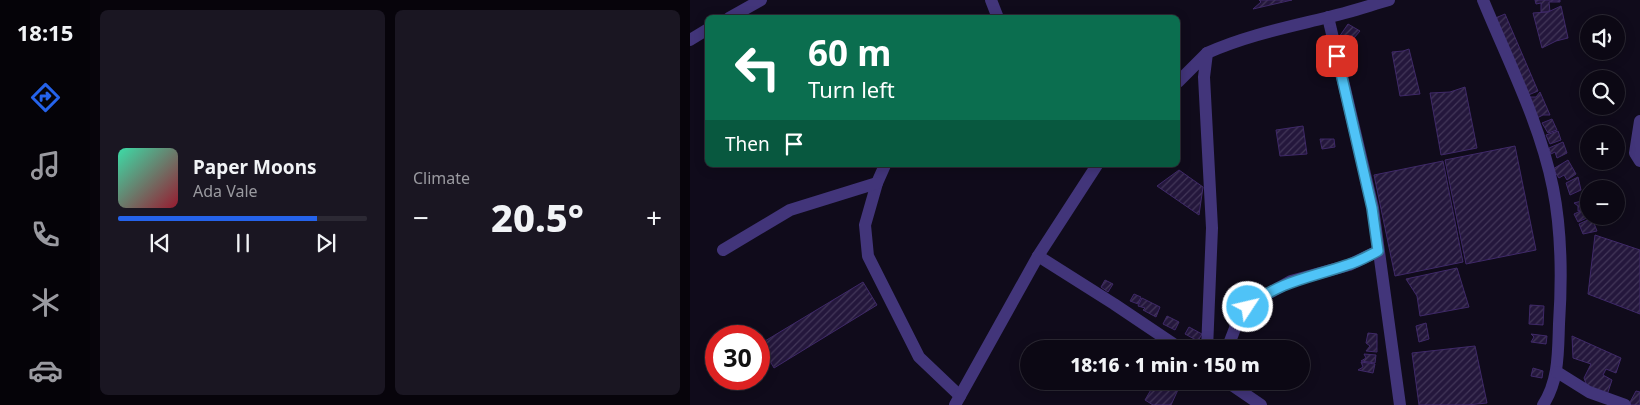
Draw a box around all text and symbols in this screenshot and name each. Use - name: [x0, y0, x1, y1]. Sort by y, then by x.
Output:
- map controls: [1580, 15, 1625, 225]
- button: sound: [1580, 15, 1625, 60]
- text: 18:15: [17, 17, 73, 47]
- text: 60 m: [808, 29, 891, 76]
- icon: left: [725, 35, 790, 100]
- pin: [1316, 35, 1358, 77]
- icon: arrive: [1323, 42, 1351, 70]
- button: search: [1580, 70, 1625, 115]
- text: Turn left: [808, 74, 895, 104]
- icon: directions: [28, 80, 63, 115]
- button: +: [1580, 125, 1625, 170]
- icon: arrive: [780, 130, 808, 158]
- text: Then: [725, 131, 770, 157]
- icon: music: [28, 148, 63, 183]
- text: Paper Moons: [193, 154, 317, 180]
- text: Climate: [413, 167, 470, 189]
- text: Ada Vale: [193, 180, 258, 202]
- button: −: [1580, 180, 1625, 225]
- text: 20.5°: [491, 191, 584, 243]
- text: −: [413, 198, 429, 236]
- text: +: [646, 198, 662, 236]
- icon: phone: [28, 217, 63, 252]
- icon: previous: [146, 229, 174, 257]
- icon: pause: [229, 229, 257, 257]
- icon: next: [312, 229, 340, 257]
- position arrow: [1221, 280, 1273, 332]
- icon: climate: [28, 285, 63, 320]
- speed limit sign: 30: [705, 325, 770, 390]
- text: 18:16 · 1 min · 150 m: [1070, 352, 1260, 378]
- icon: car: [28, 353, 63, 388]

